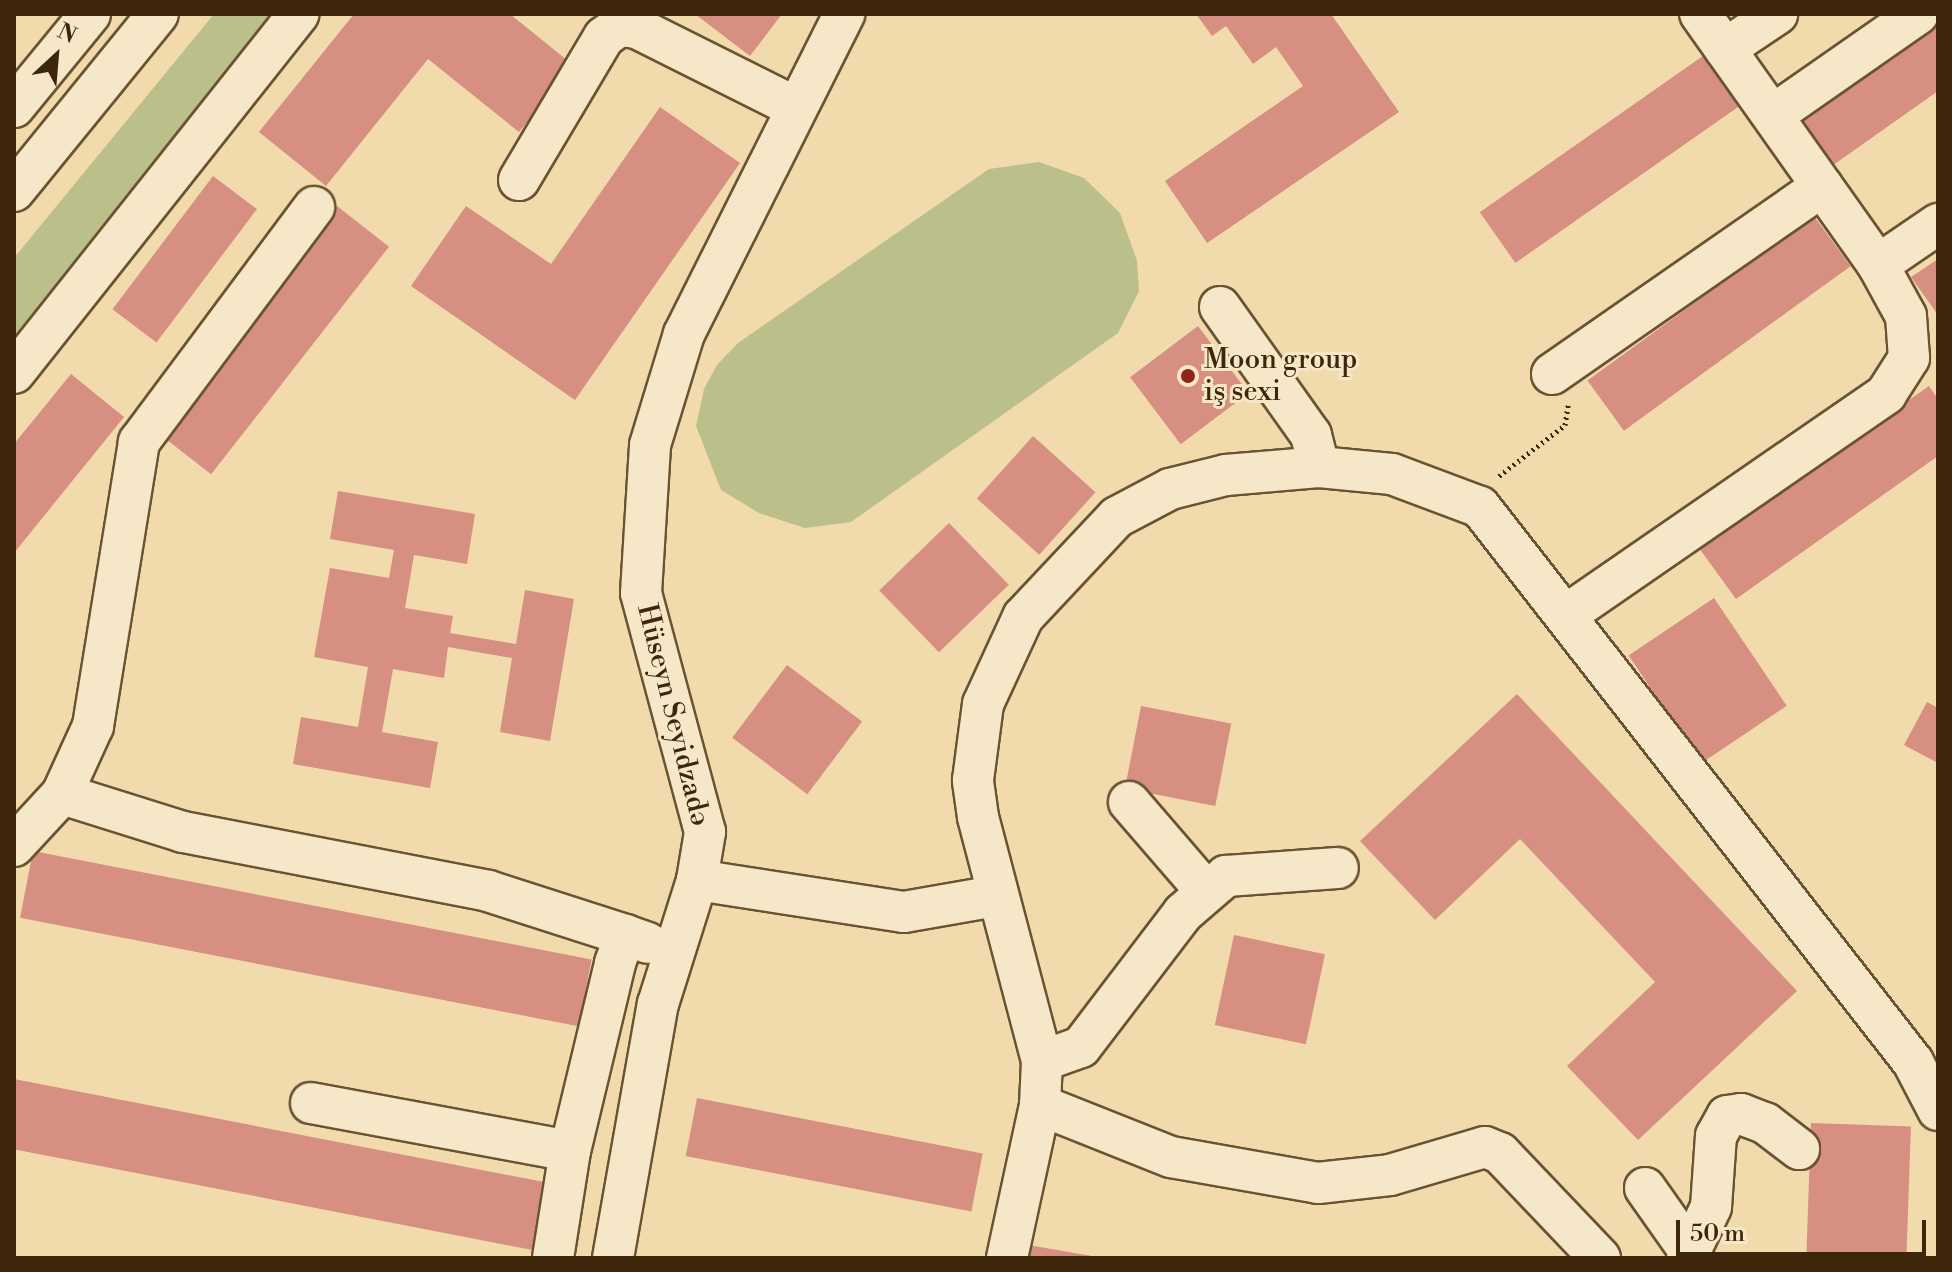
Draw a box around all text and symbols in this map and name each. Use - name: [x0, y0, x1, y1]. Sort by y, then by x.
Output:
- north arrow: [16, 16, 96, 96]
- text: N: [53, 18, 80, 50]
- place label: Moon group iş sexi: [1204, 343, 1357, 409]
- marker: Moon group iş sexi: [1179, 367, 1197, 385]
- street label: Hüseyn Seyidzadə: [629, 601, 717, 829]
- scale bar: [1680, 1204, 1930, 1254]
- text: 50 m: [1690, 1219, 1745, 1249]

